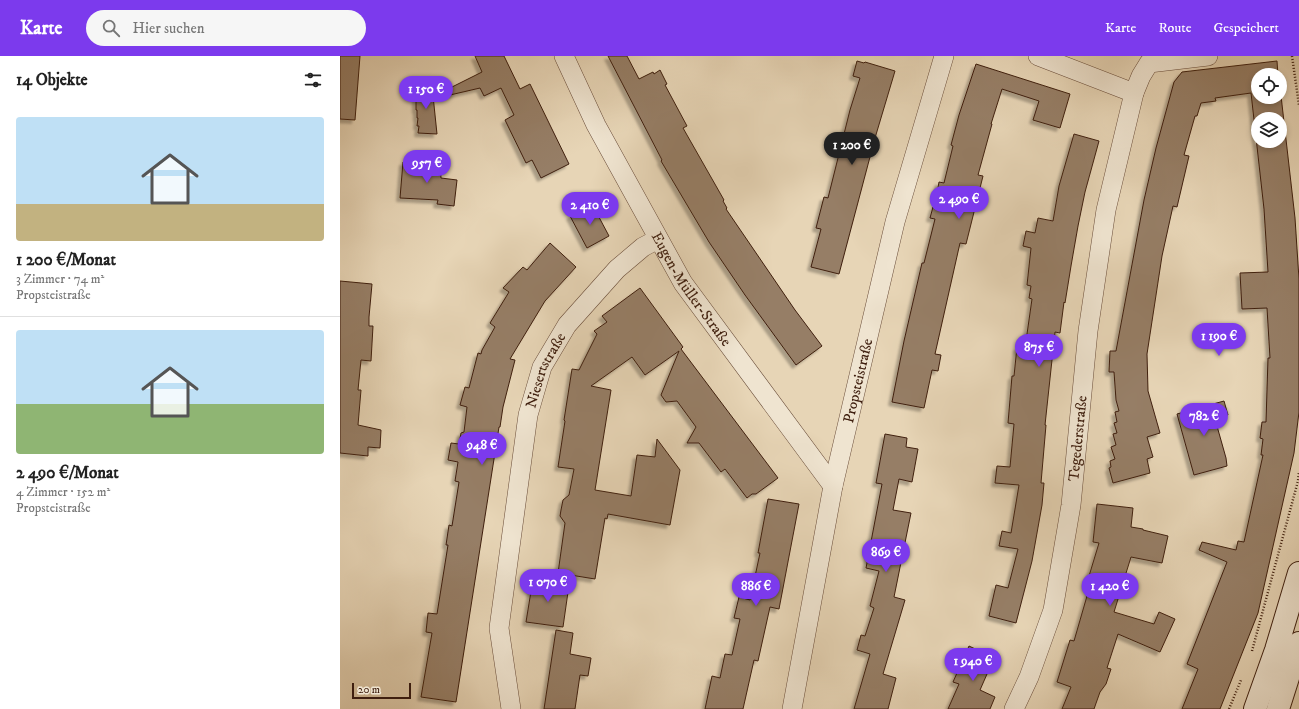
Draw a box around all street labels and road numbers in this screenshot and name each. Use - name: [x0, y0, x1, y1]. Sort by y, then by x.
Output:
- street label: Eugen-Müller-Straße: [647, 229, 736, 350]
- street label: Niesertstraße: [521, 329, 570, 410]
- street label: Propsteistraße: [839, 336, 877, 425]
- street label: Tegederstraße: [1064, 395, 1091, 482]

